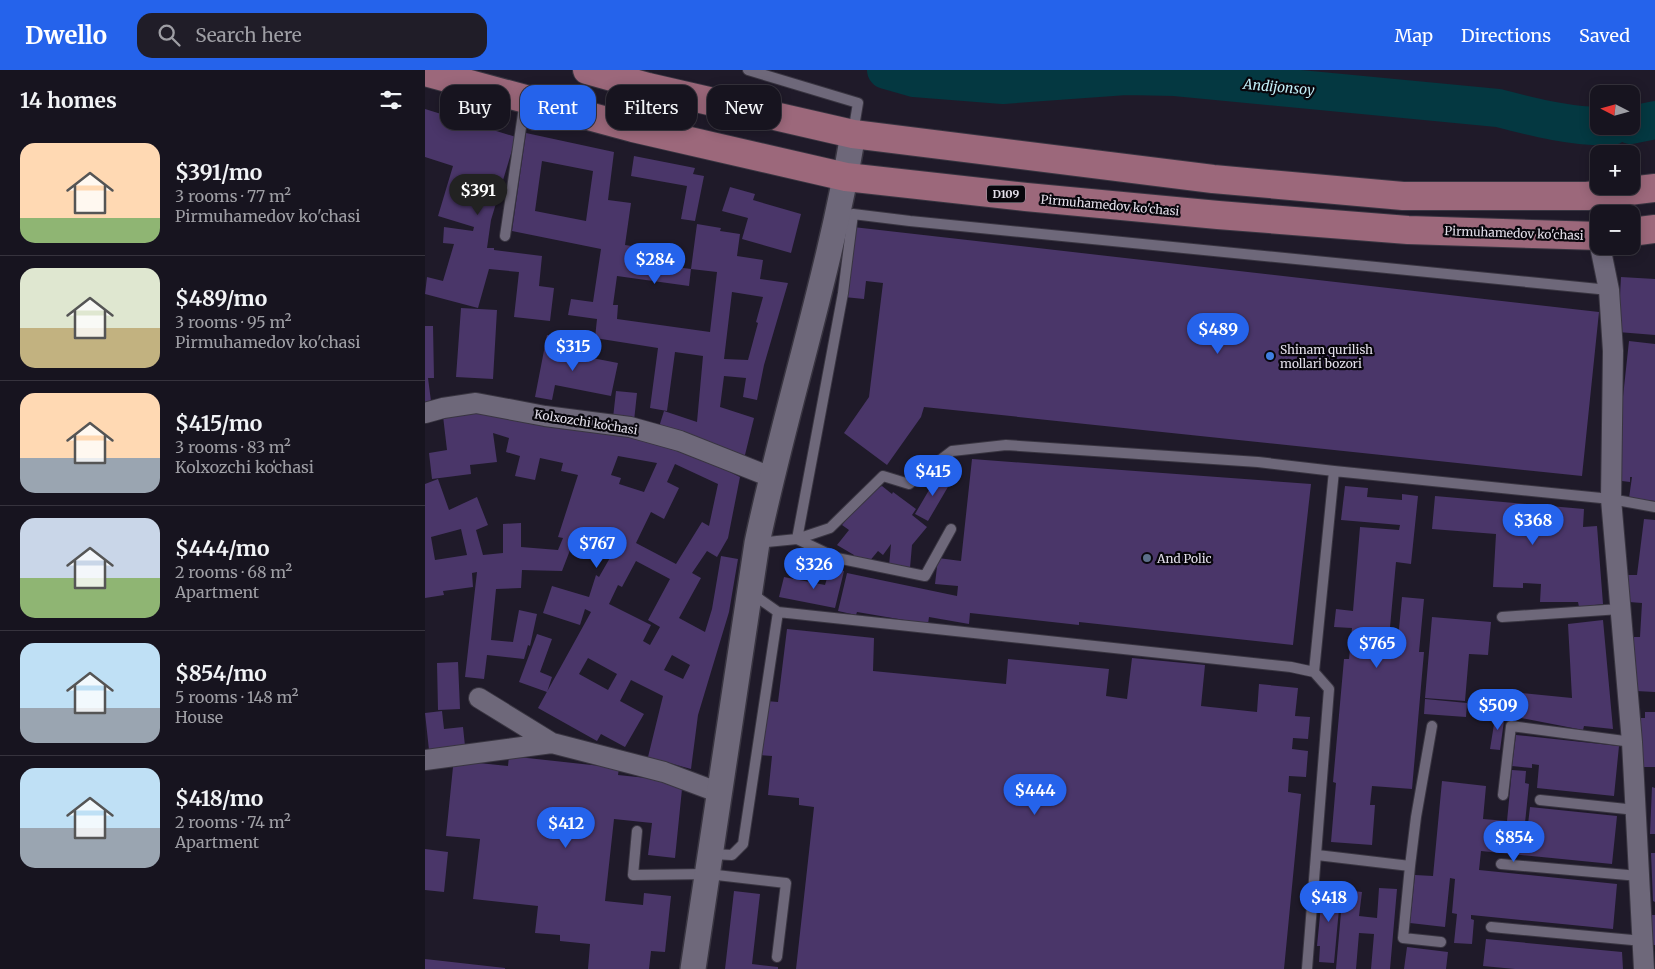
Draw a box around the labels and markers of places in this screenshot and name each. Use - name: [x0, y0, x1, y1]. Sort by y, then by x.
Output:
- pin: $391: [448, 174, 508, 216]
- pin: $284: [625, 242, 685, 285]
- pin: $489: [1188, 312, 1248, 355]
- pin: $315: [543, 330, 603, 372]
- place label: Shinam qurilish mollari bozori: [1280, 342, 1373, 371]
- marker: Shinam qurilish mollari bozori: [1264, 350, 1276, 362]
- pin: $415: [903, 454, 963, 497]
- pin: $368: [1503, 504, 1563, 546]
- pin: $767: [567, 526, 627, 569]
- pin: $326: [784, 548, 844, 590]
- place label: And Polic: [1156, 551, 1212, 566]
- marker: And Polic: [1141, 552, 1153, 564]
- pin: $765: [1347, 626, 1407, 669]
- pin: $509: [1468, 688, 1528, 731]
- pin: $444: [1005, 774, 1065, 816]
- pin: $412: [536, 806, 596, 849]
- pin: $854: [1484, 820, 1544, 863]
- pin: $418: [1299, 880, 1359, 923]

